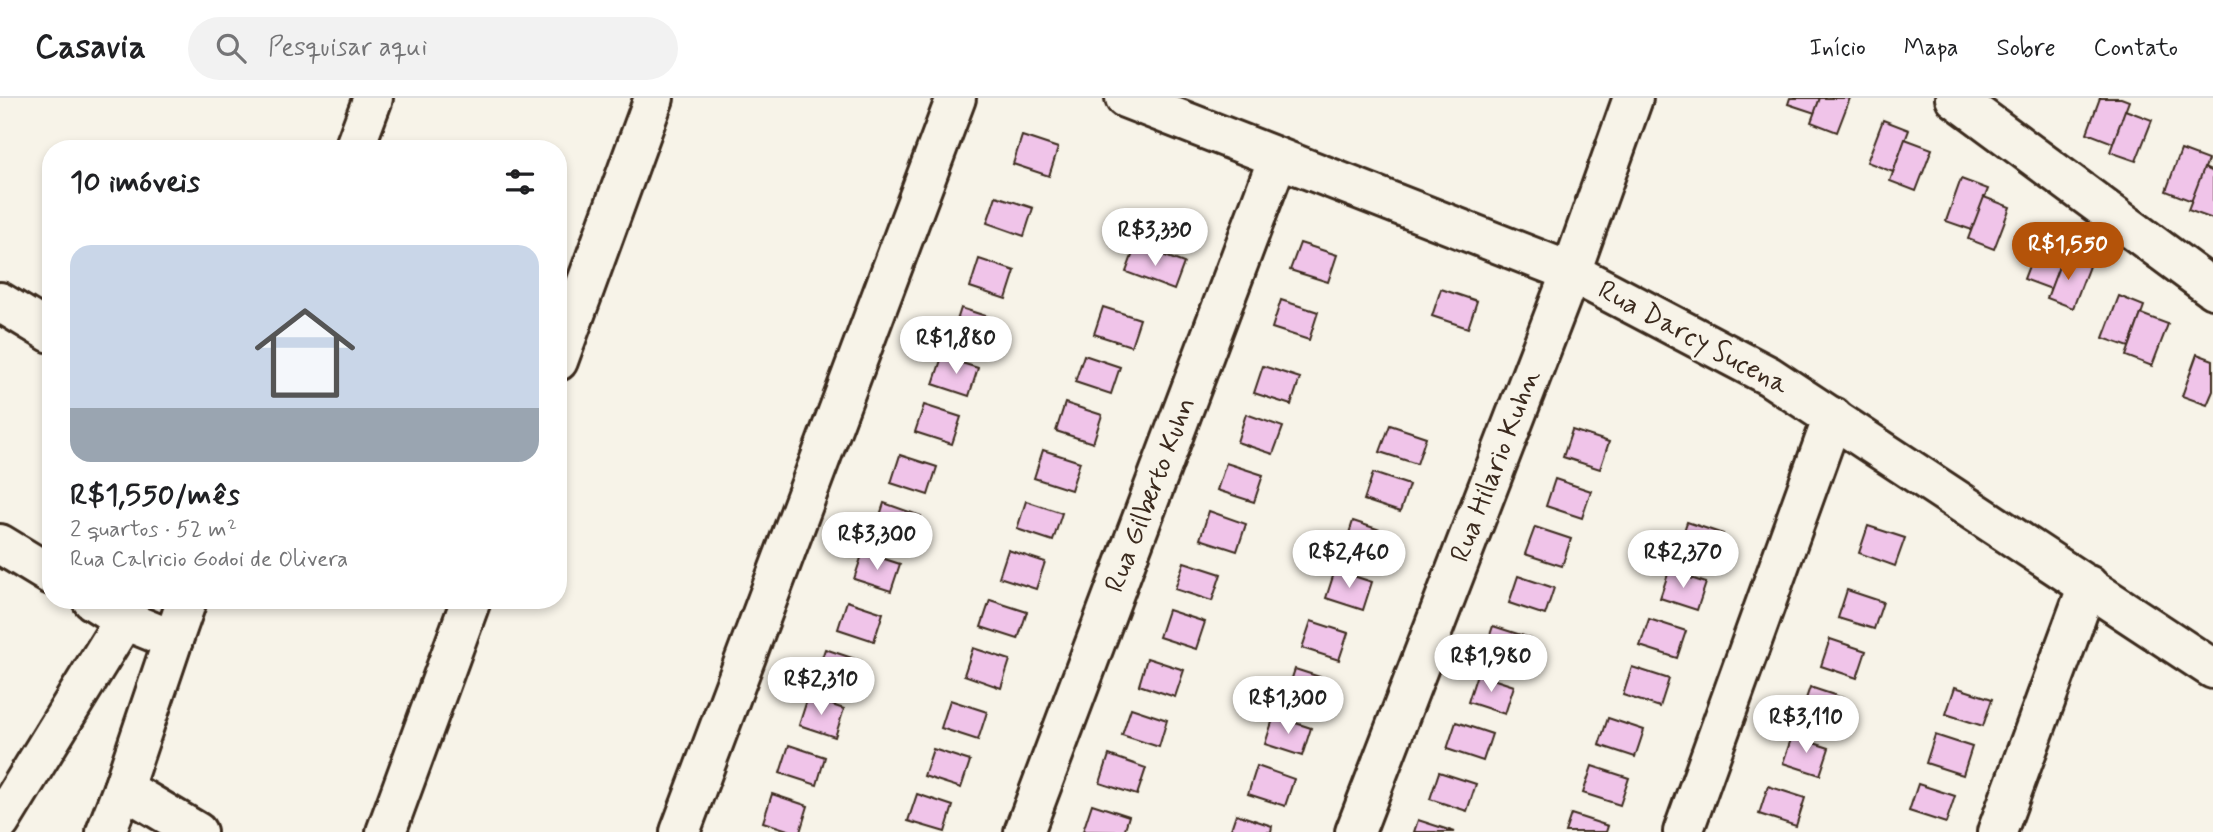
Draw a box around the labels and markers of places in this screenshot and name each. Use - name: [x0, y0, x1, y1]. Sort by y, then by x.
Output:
- pin: R$3,330: [1090, 208, 1220, 268]
- pin: R$1,550: [2003, 222, 2133, 282]
- pin: R$1,880: [891, 316, 1021, 376]
- pin: R$3,300: [812, 512, 942, 572]
- pin: R$2,460: [1284, 531, 1414, 590]
- pin: R$2,370: [1618, 531, 1748, 590]
- pin: R$1,980: [1426, 634, 1556, 694]
- pin: R$2,310: [756, 658, 886, 717]
- pin: R$1,300: [1223, 676, 1353, 736]
- pin: R$3,110: [1741, 696, 1871, 755]

